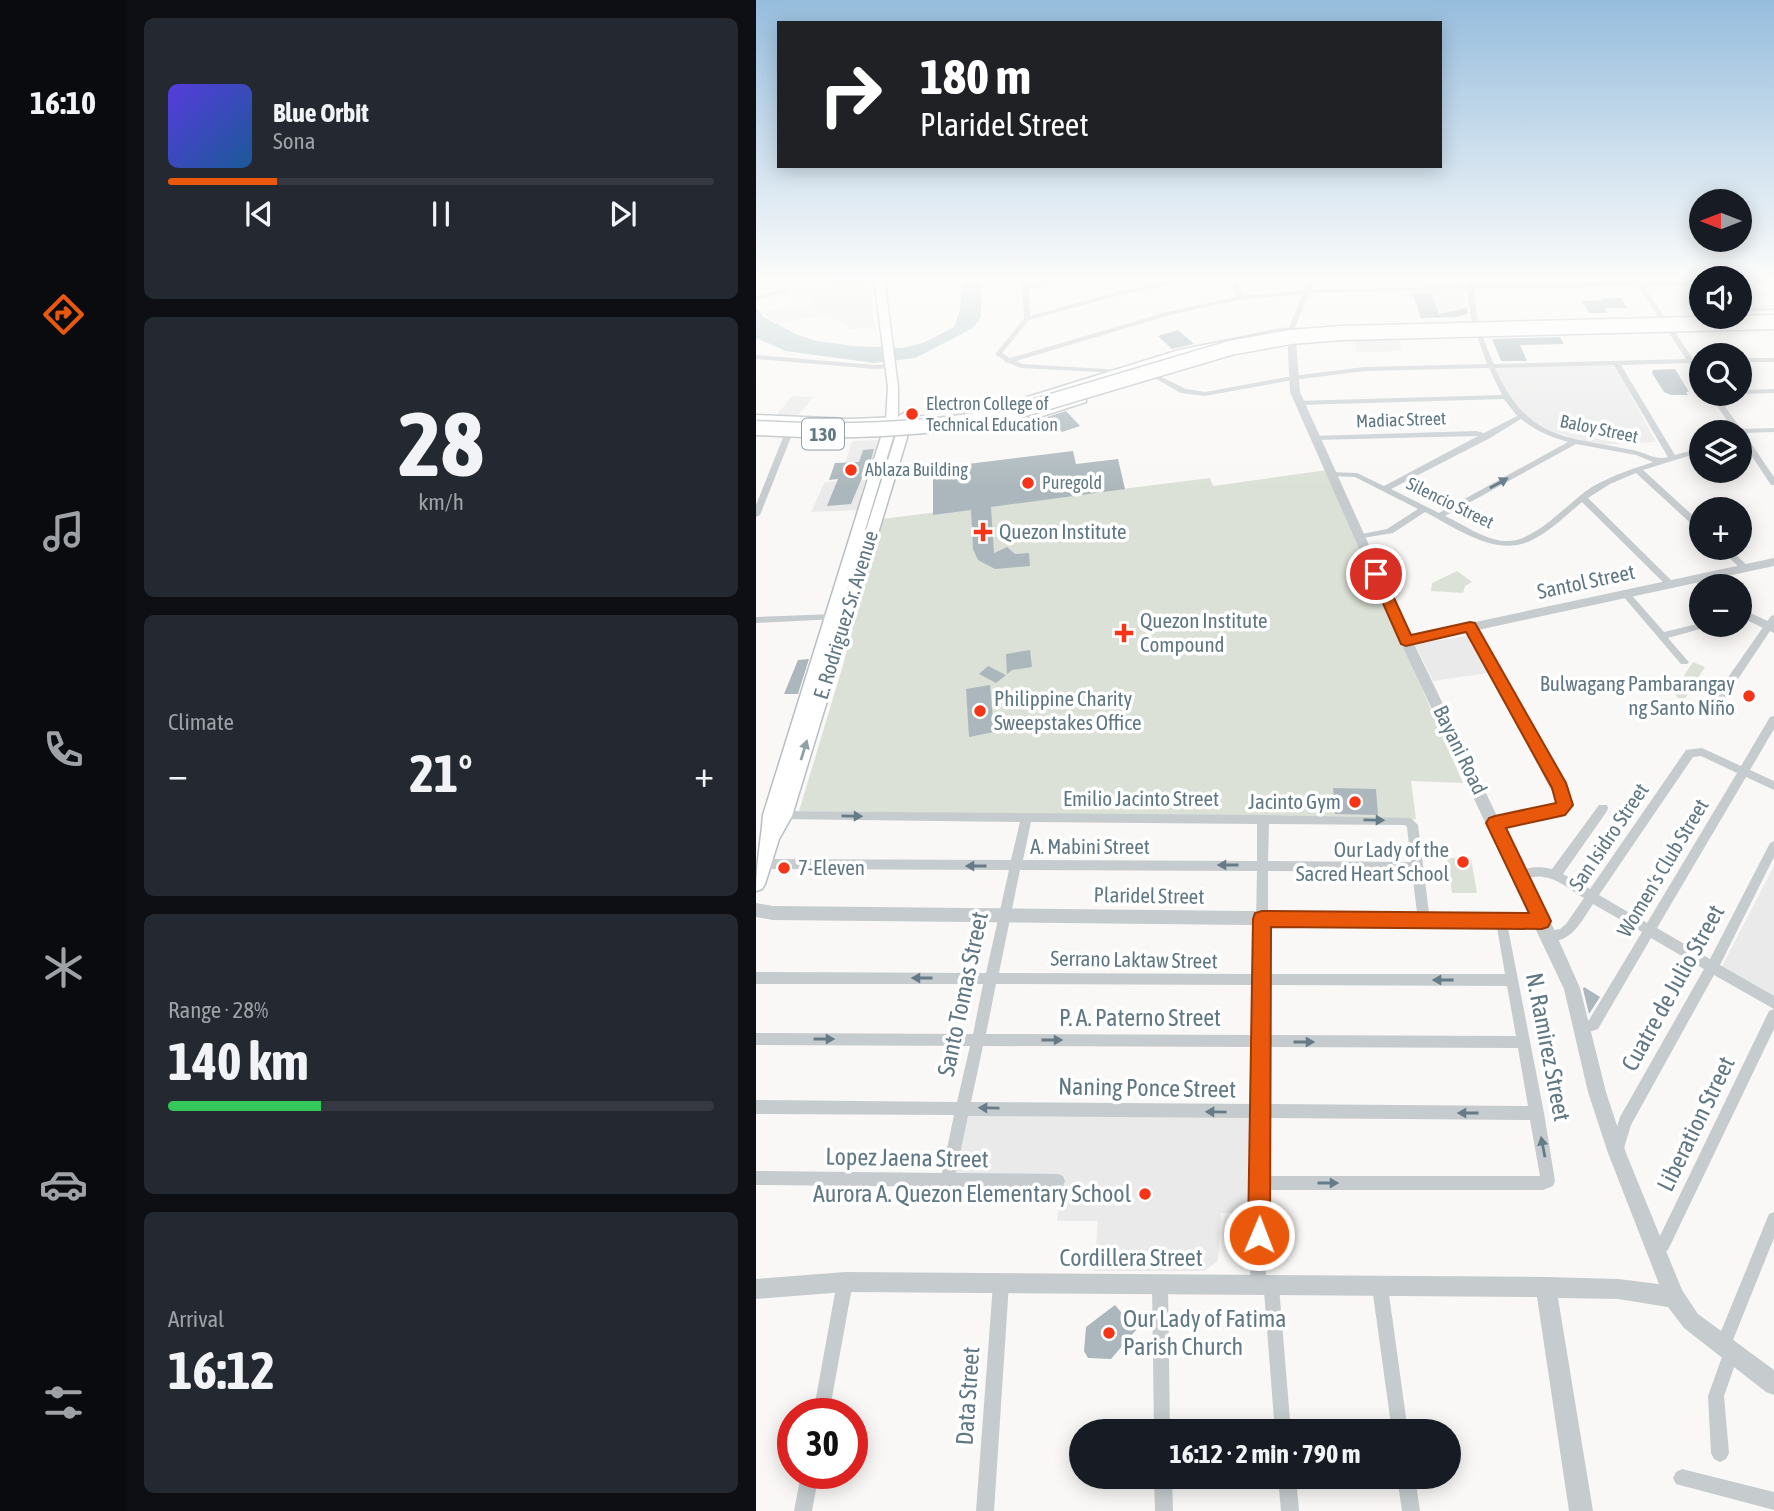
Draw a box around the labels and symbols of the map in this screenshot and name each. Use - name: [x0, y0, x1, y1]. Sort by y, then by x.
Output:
- north arrow: [1689, 189, 1752, 252]
- place label: Electron College of Technical Education: [926, 393, 1058, 435]
- marker: Electron College of Technical Education: [904, 406, 920, 422]
- street label: Madiac Street: [1356, 407, 1446, 432]
- street label: Baloy Street: [1558, 410, 1640, 447]
- road number: 130: [802, 418, 844, 449]
- place label: Ablaza Building: [865, 459, 968, 480]
- marker: Ablaza Building: [843, 462, 859, 478]
- place label: Puregold: [1042, 472, 1102, 493]
- street label: Silencio Street: [1403, 472, 1497, 533]
- marker: Puregold: [1020, 475, 1036, 491]
- one-way arrow: [1489, 477, 1508, 489]
- place label: Quezon Institute: [999, 519, 1127, 543]
- marker: Quezon Institute: [973, 522, 993, 542]
- street label: E. Rodriguez Sr. Avenue: [808, 528, 882, 702]
- pin: [1346, 544, 1406, 604]
- street label: Santol Street: [1535, 559, 1637, 603]
- place label: Quezon Institute Compound: [1140, 608, 1268, 656]
- marker: Quezon Institute Compound: [1114, 623, 1134, 643]
- place label: Bulwagang Pambarangay ng Santo Niño: [1540, 671, 1735, 719]
- place label: Philippine Charity Sweepstakes Office: [994, 686, 1142, 734]
- marker: Bulwagang Pambarangay ng Santo Niño: [1741, 688, 1757, 704]
- street label: Bayani Road: [1429, 701, 1493, 798]
- marker: Philippine Charity Sweepstakes Office: [972, 703, 988, 719]
- one-way arrow: [800, 740, 810, 761]
- street label: San Isidro Street: [1563, 778, 1653, 895]
- street label: Emilio Jacinto Street: [1063, 786, 1219, 810]
- place label: Jacinto Gym: [1248, 789, 1341, 813]
- marker: Jacinto Gym: [1347, 794, 1363, 810]
- street label: Women's Club Street: [1612, 794, 1713, 941]
- one-way arrow: [842, 810, 864, 822]
- one-way arrow: [1363, 814, 1385, 826]
- street label: A. Mabini Street: [1030, 834, 1150, 858]
- place label: Our Lady of the Sacred Heart School: [1296, 837, 1449, 885]
- marker: Our Lady of the Sacred Heart School: [1455, 854, 1471, 870]
- place label: 7-Eleven: [798, 855, 865, 879]
- one-way arrow: [1216, 859, 1238, 871]
- marker: 7-Eleven: [776, 860, 792, 876]
- one-way arrow: [964, 860, 986, 872]
- street label: Plaridel Street: [1093, 882, 1205, 908]
- street label: Cuatre de Julio Street: [1616, 900, 1729, 1075]
- street label: Santo Tomas Street: [932, 909, 993, 1079]
- street label: Serrano Laktaw Street: [1050, 946, 1218, 972]
- street label: N. Ramirez Street: [1521, 971, 1576, 1123]
- one-way arrow: [911, 972, 933, 984]
- one-way arrow: [1432, 974, 1454, 986]
- street label: P. A. Paterno Street: [1059, 1004, 1221, 1031]
- one-way arrow: [813, 1033, 835, 1045]
- one-way arrow: [1041, 1034, 1063, 1046]
- one-way arrow: [1293, 1036, 1315, 1048]
- street label: Liberation Street: [1651, 1052, 1740, 1195]
- street label: Naning Ponce Street: [1058, 1072, 1236, 1103]
- one-way arrow: [978, 1102, 1000, 1114]
- one-way arrow: [1205, 1106, 1227, 1118]
- one-way arrow: [1457, 1107, 1479, 1119]
- one-way arrow: [1537, 1136, 1548, 1158]
- street label: Lopez Jaena Street: [825, 1143, 989, 1172]
- one-way arrow: [1317, 1177, 1339, 1189]
- place label: Aurora A. Quezon Elementary School: [813, 1180, 1132, 1207]
- marker: Aurora A. Quezon Elementary School: [1137, 1186, 1153, 1202]
- position arrow: [1222, 1198, 1296, 1272]
- street label: Cordillera Street: [1059, 1244, 1203, 1271]
- place label: Our Lady of Fatima Parish Church: [1123, 1305, 1286, 1360]
- marker: Our Lady of Fatima Parish Church: [1101, 1325, 1117, 1341]
- street label: Data Street: [951, 1346, 984, 1446]
- speed limit sign: 30: [777, 1398, 868, 1489]

